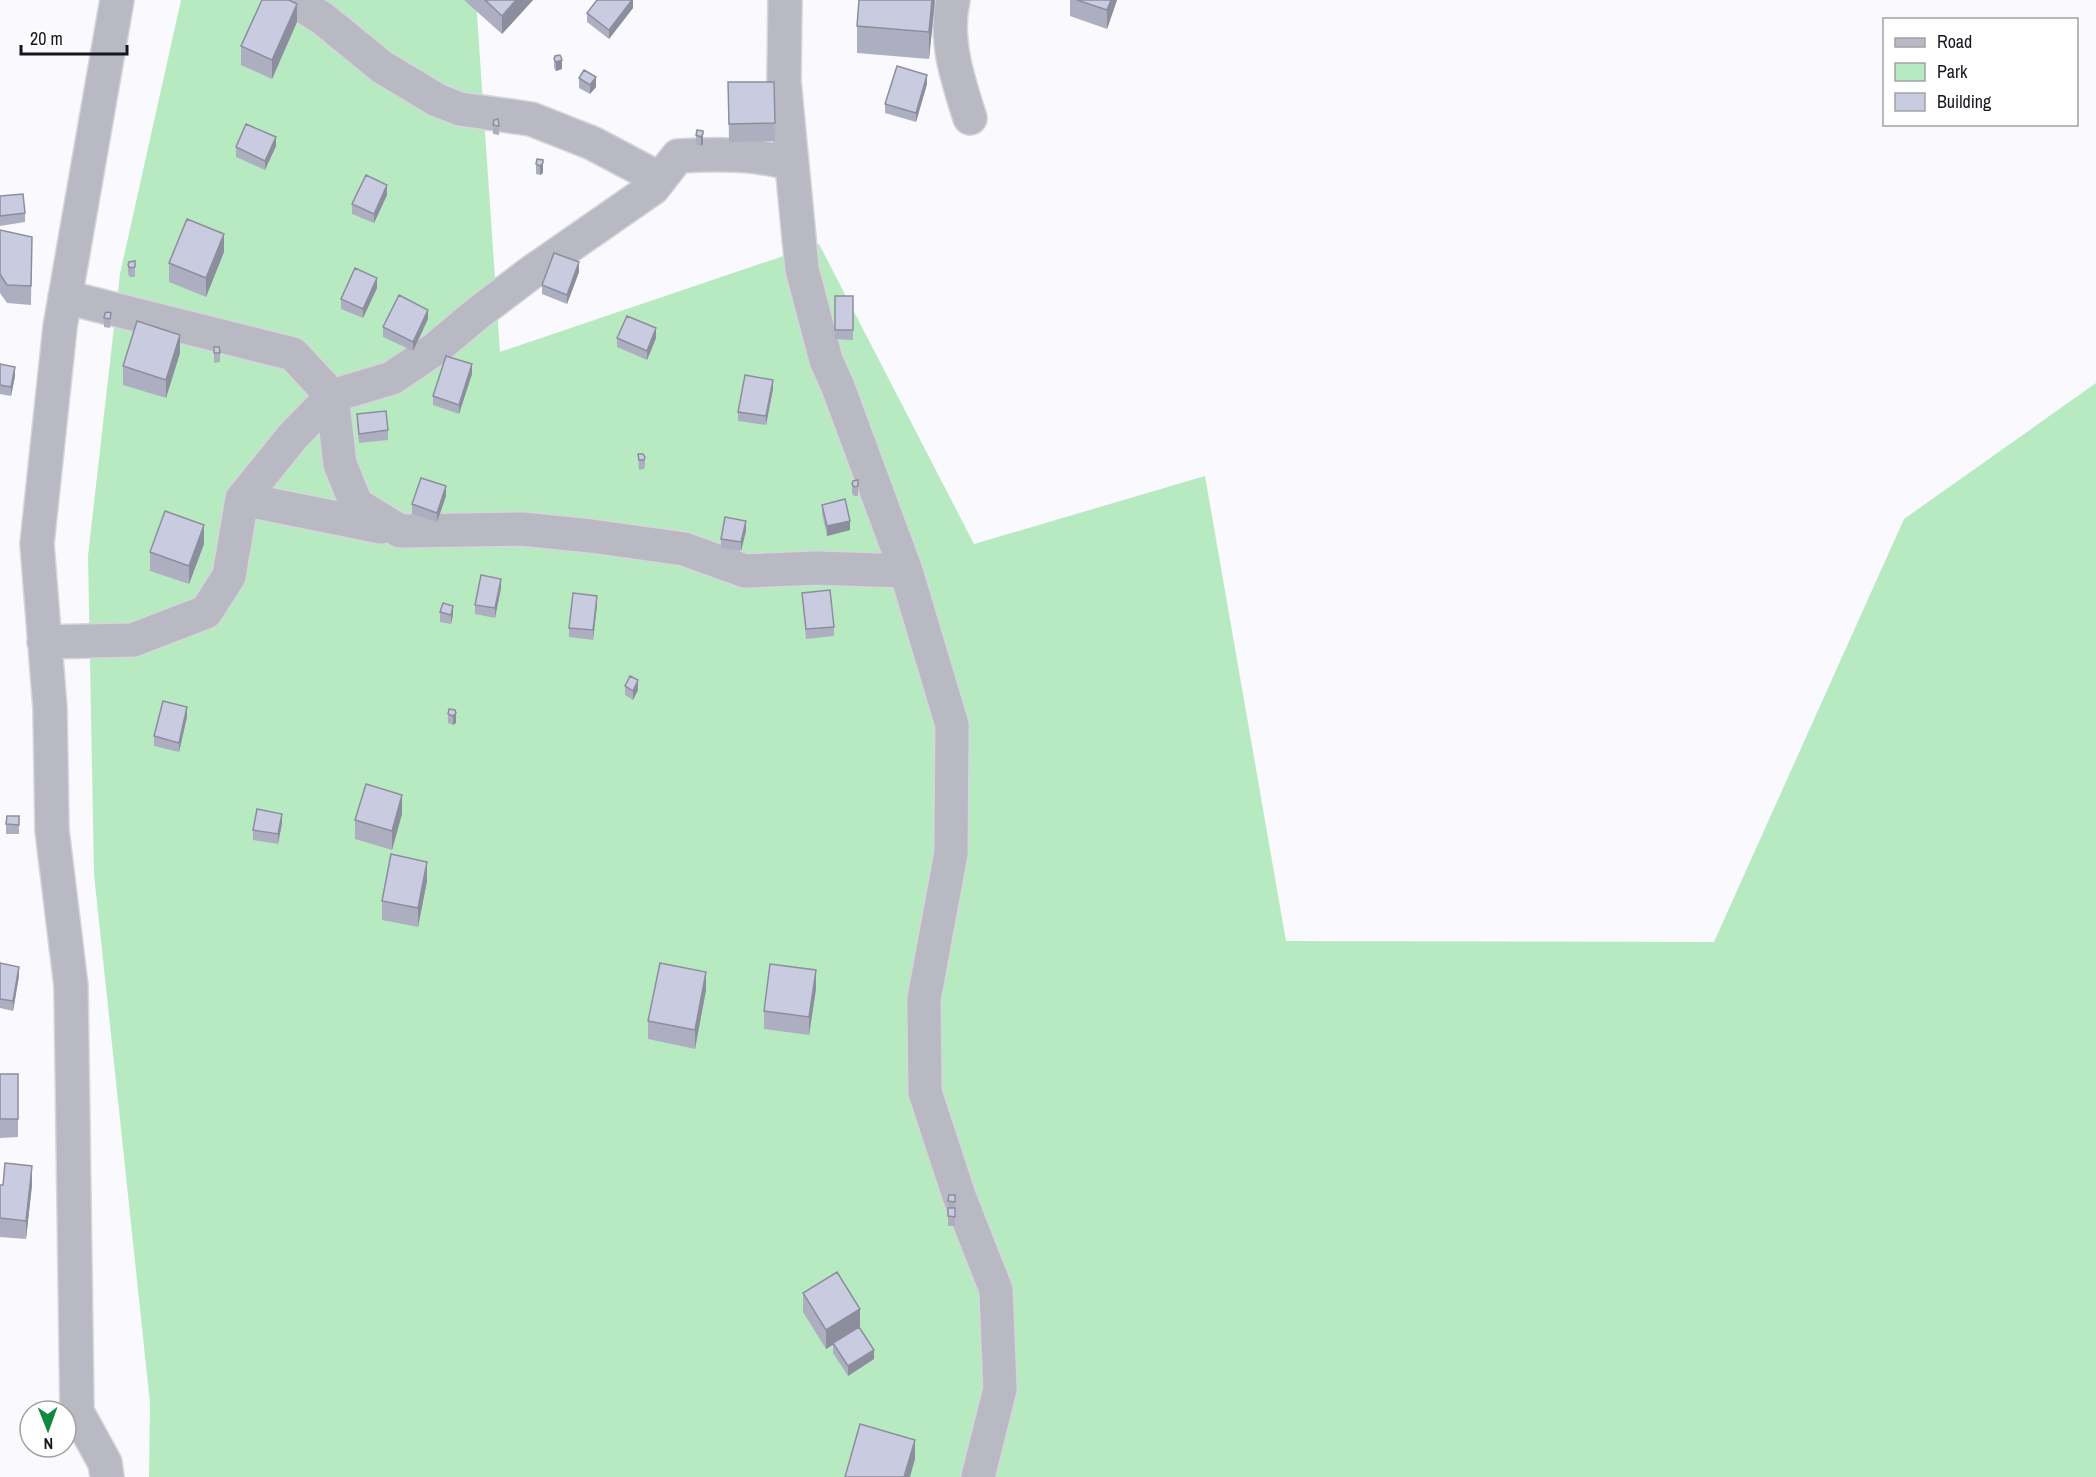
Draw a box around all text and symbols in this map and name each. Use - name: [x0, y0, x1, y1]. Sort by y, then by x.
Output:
- scale bar: [21, 18, 128, 56]
- legend: [1883, 18, 2078, 126]
- text: 20 m: [30, 26, 63, 51]
- text: Road: [1937, 29, 1972, 54]
- text: Park: [1937, 59, 1968, 84]
- text: Building: [1937, 89, 1992, 114]
- north arrow: [18, 1399, 78, 1459]
- text: N: [43, 1433, 53, 1455]

